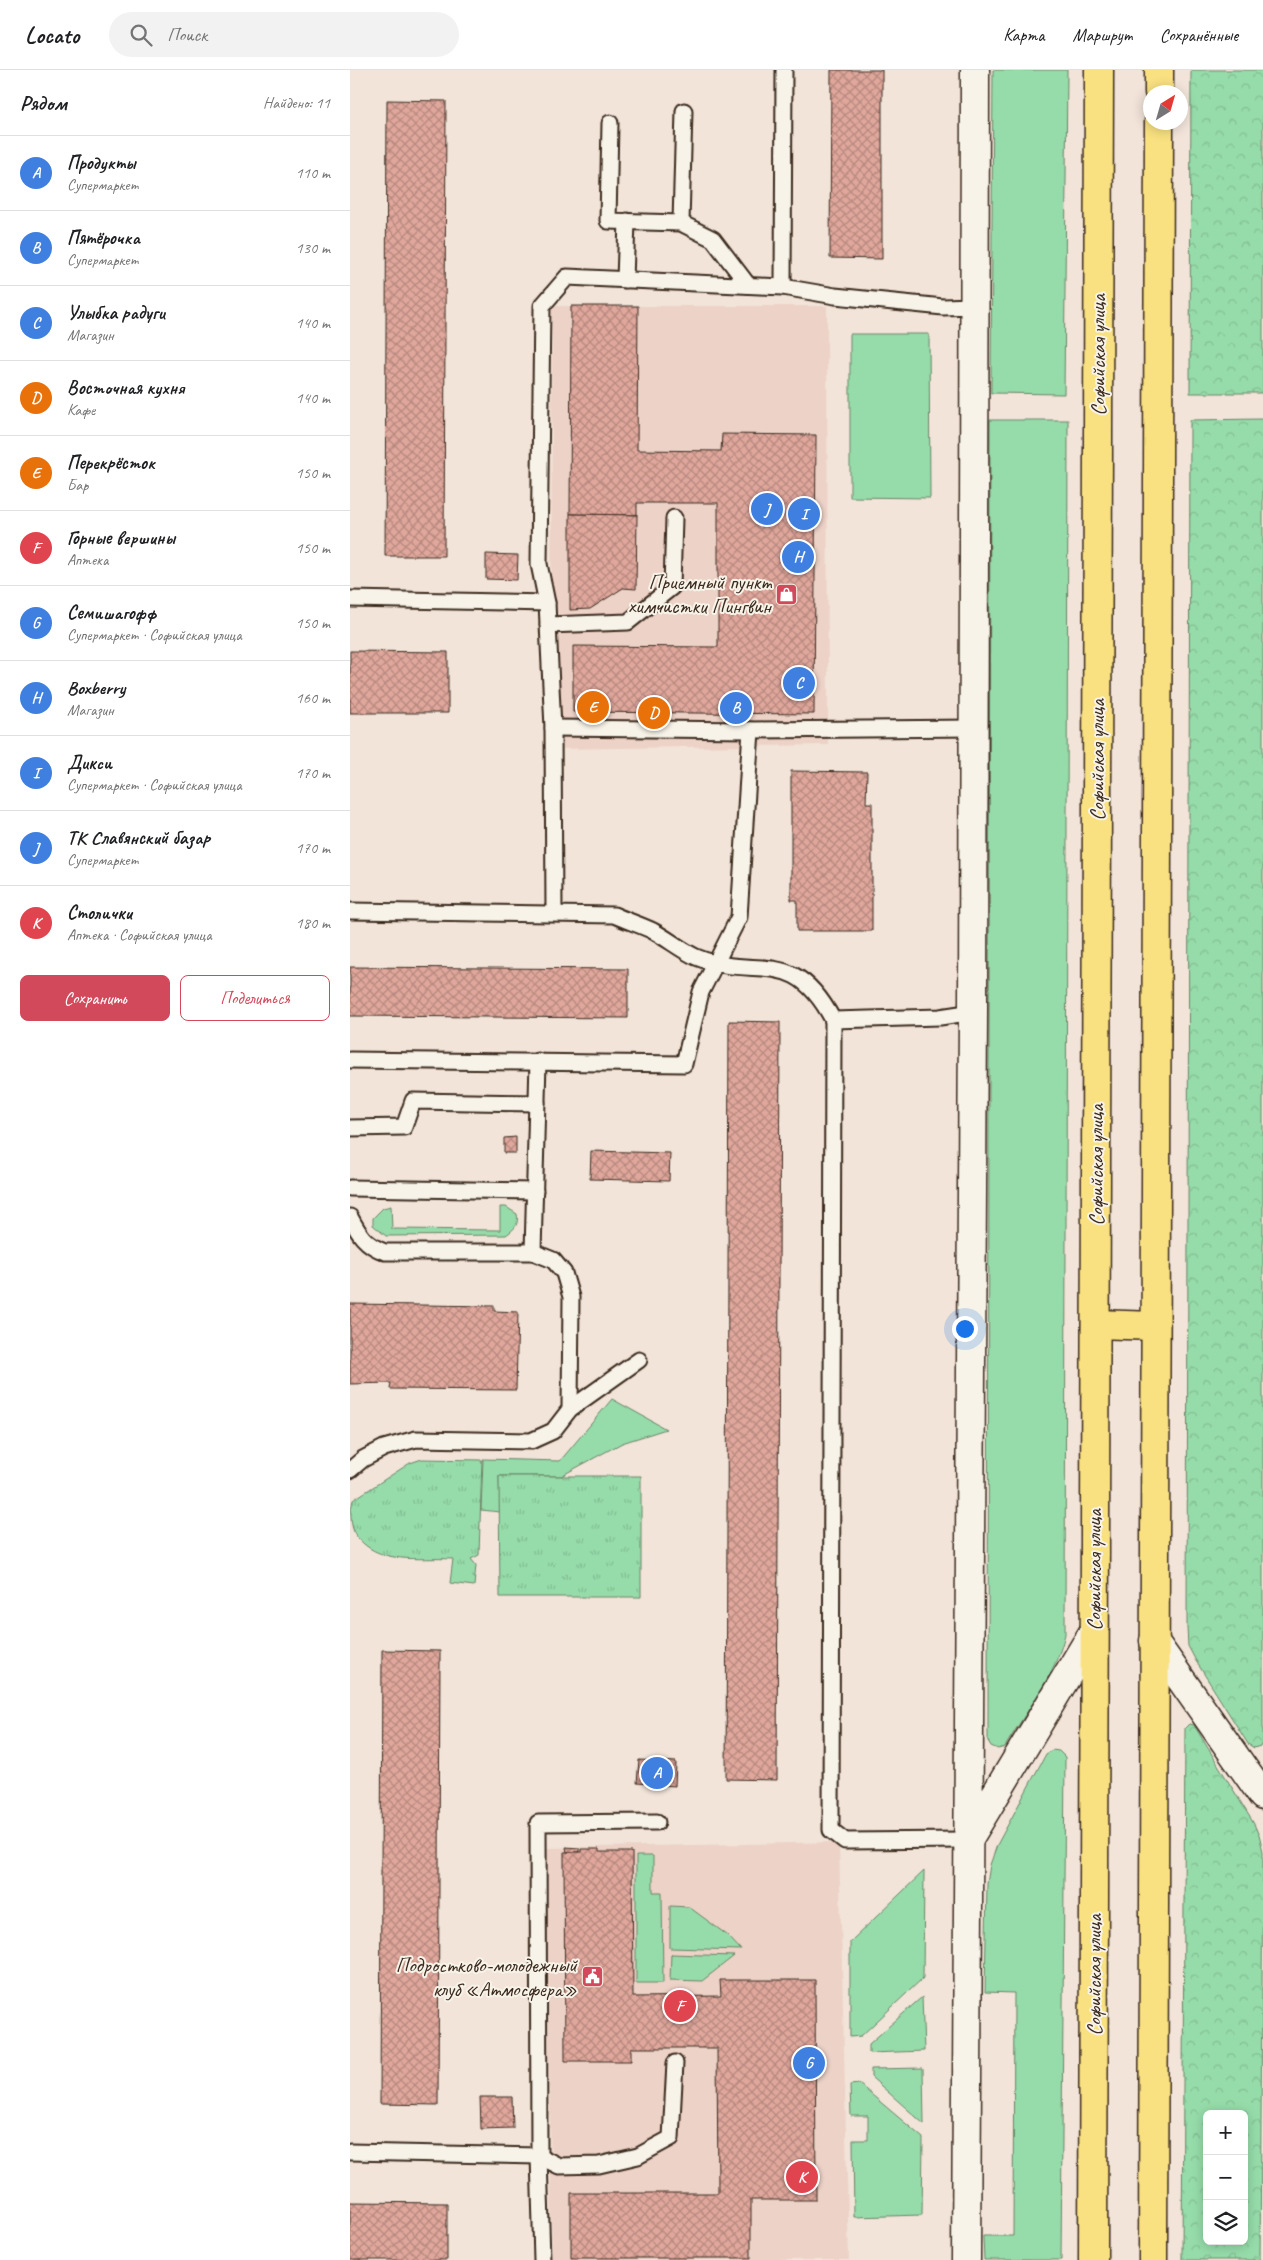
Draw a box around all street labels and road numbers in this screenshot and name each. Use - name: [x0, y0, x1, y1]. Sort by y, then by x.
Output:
- street label: Софийская улица: [1085, 293, 1111, 416]
- street label: Софийская улица: [1084, 698, 1110, 821]
- street label: Софийская улица: [1083, 1103, 1109, 1226]
- street label: Софийская улица: [1081, 1508, 1107, 1631]
- street label: Софийская улица: [1081, 1913, 1107, 2036]

